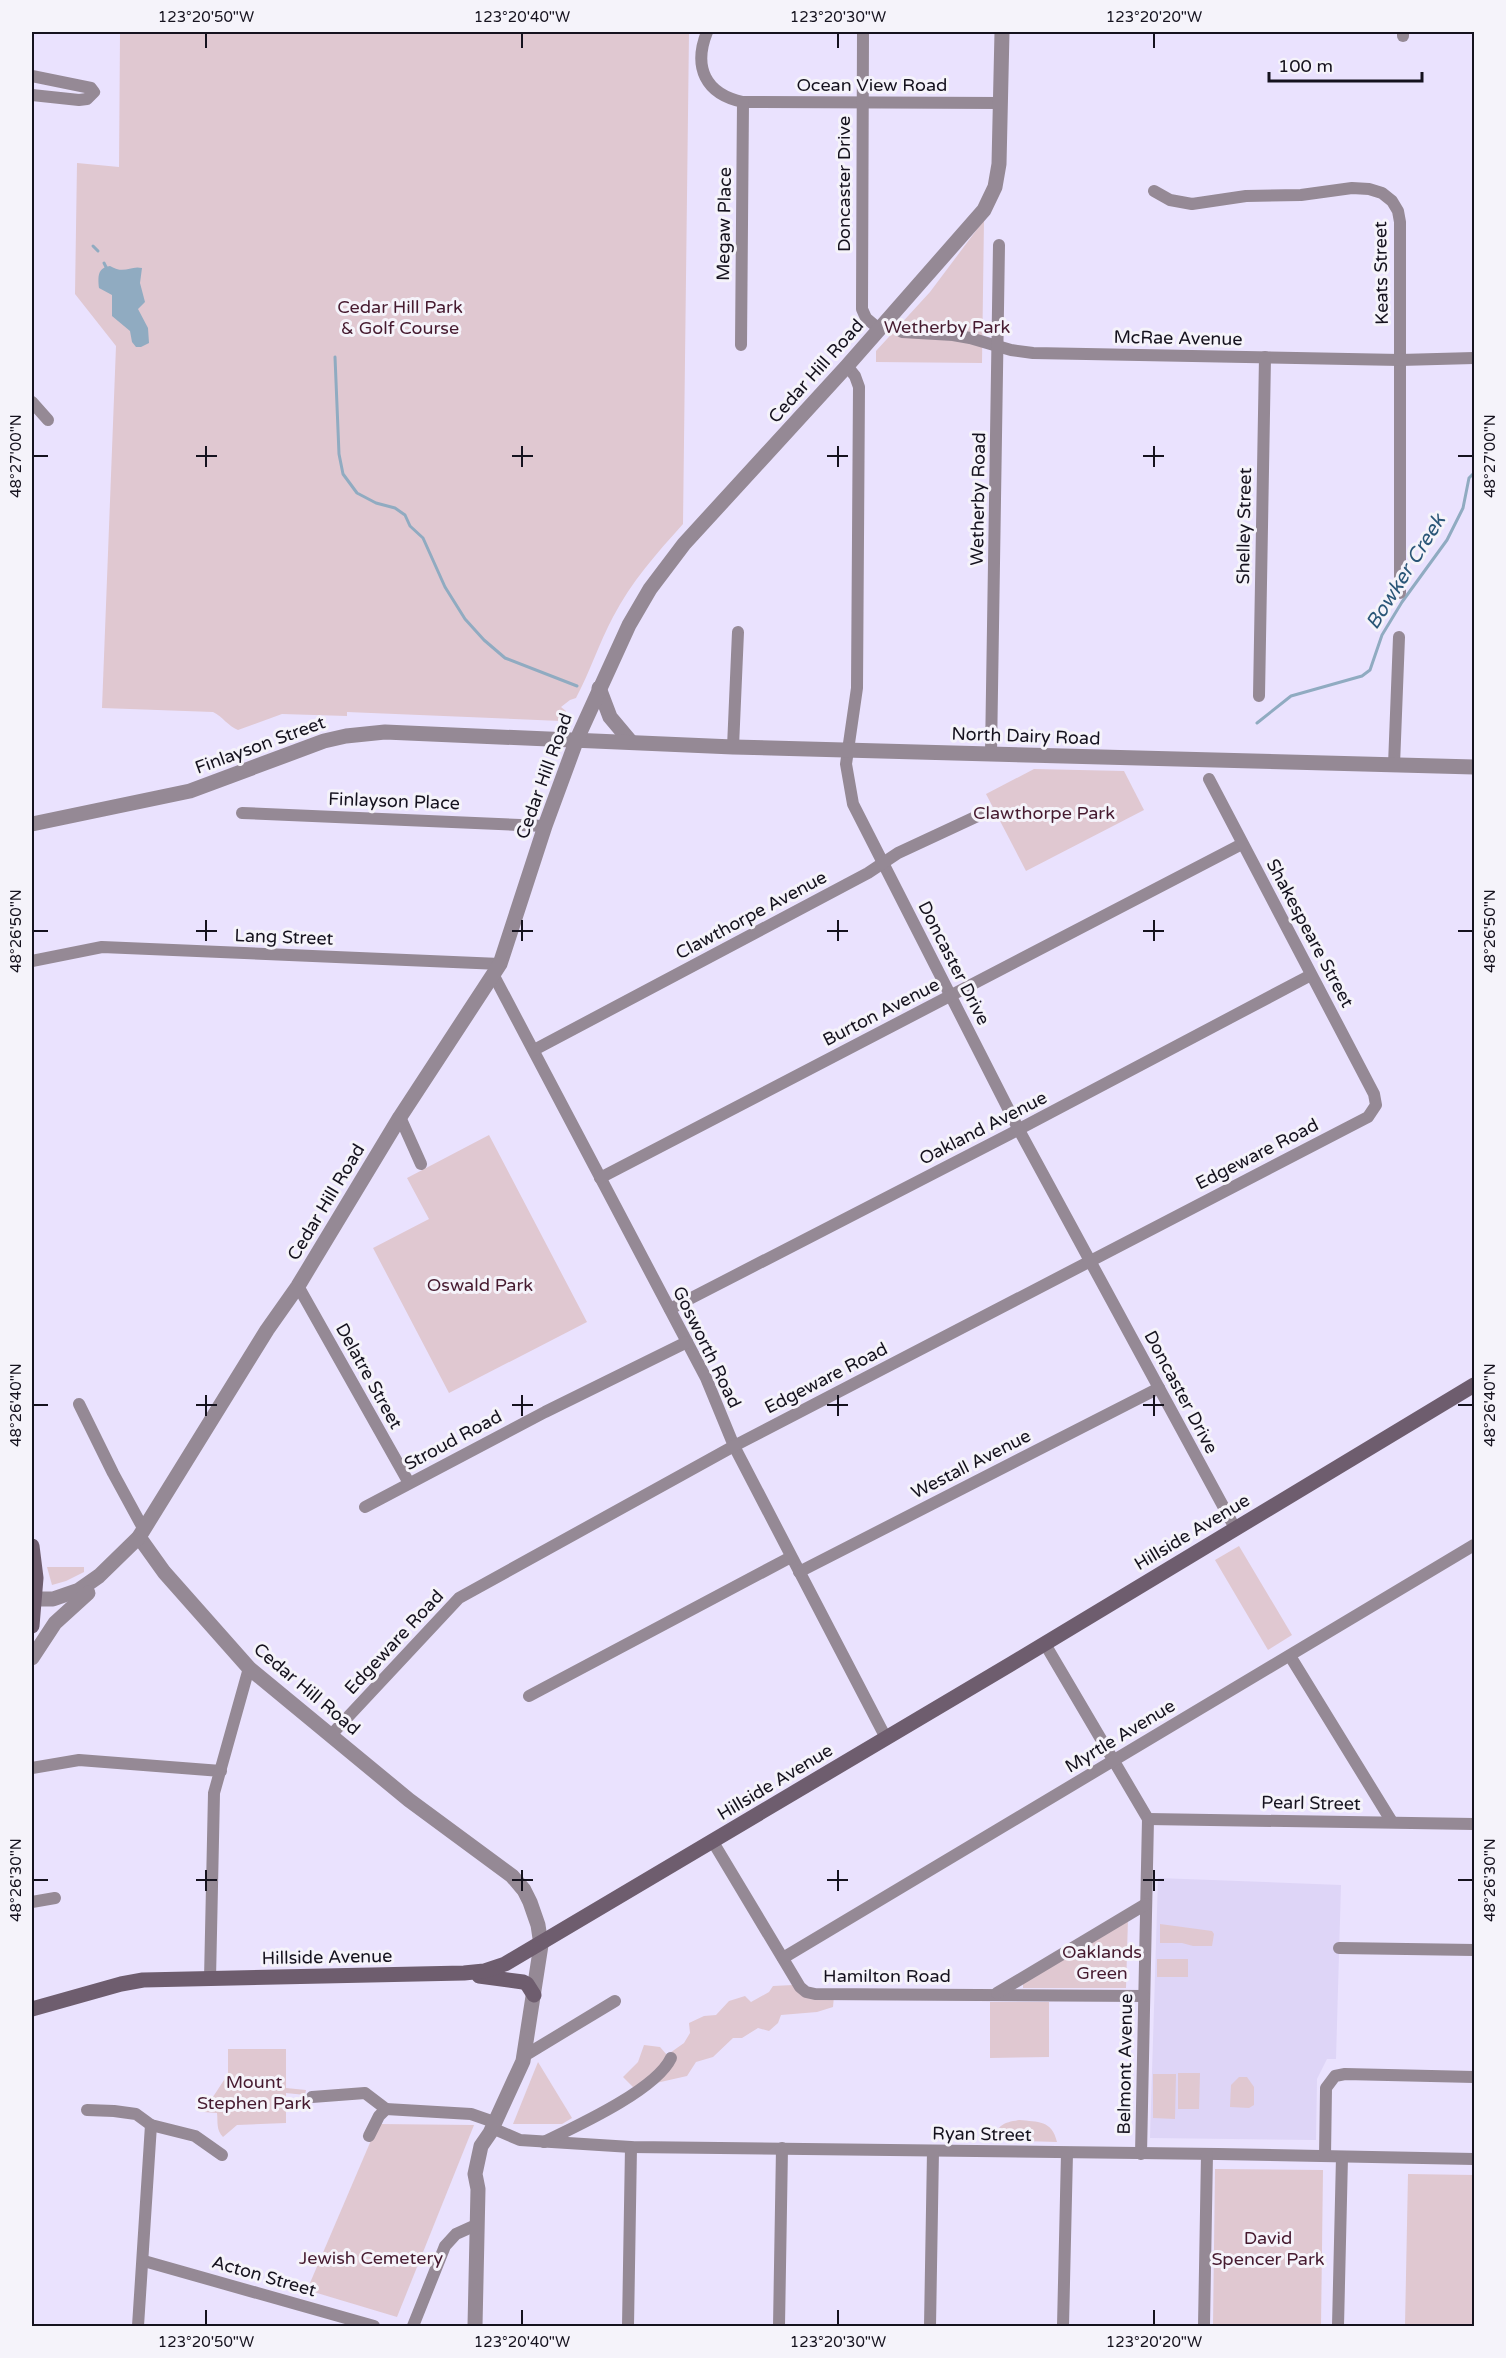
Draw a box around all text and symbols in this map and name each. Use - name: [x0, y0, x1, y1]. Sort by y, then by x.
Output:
- text: 123°20'50"W: [158, 8, 254, 26]
- text: 123°20'40"W: [474, 8, 570, 26]
- text: 123°20'30"W: [790, 8, 886, 26]
- text: 123°20'20"W: [1106, 8, 1202, 26]
- scale bar: [1269, 45, 1422, 83]
- text: 100 m: [1278, 55, 1333, 77]
- street label: Ocean View Road: [797, 74, 947, 96]
- street label: Doncaster Drive: [833, 116, 855, 252]
- street label: Megaw Place: [712, 167, 736, 281]
- street label: Keats Street: [1369, 221, 1393, 325]
- park label: Cedar Hill Park & Golf Course: [337, 296, 463, 339]
- street label: Cedar Hill Road: [764, 315, 868, 427]
- park label: Wetherby Park: [884, 316, 1010, 338]
- street label: McRae Avenue: [1113, 326, 1243, 350]
- text: 48°27'00"N: [7, 414, 25, 498]
- text: 48°27'00"N: [1481, 414, 1499, 498]
- street label: Wetherby Road: [966, 432, 990, 566]
- street label: Shelley Street: [1232, 467, 1256, 585]
- water label: Bowker Creek: [1361, 508, 1452, 634]
- street label: Cedar Hill Road: [511, 710, 577, 842]
- street label: Finlayson Street: [192, 711, 328, 779]
- street label: North Dairy Road: [951, 722, 1101, 750]
- street label: Finlayson Place: [328, 788, 460, 814]
- park label: Clawthorpe Park: [973, 802, 1115, 824]
- street label: Shakespeare Street: [1262, 855, 1359, 1011]
- street label: Clawthorpe Avenue: [672, 866, 830, 964]
- text: 48°26'50"N: [7, 889, 25, 973]
- text: 48°26'50"N: [1481, 889, 1499, 973]
- street label: Doncaster Drive: [913, 897, 995, 1029]
- street label: Lang Street: [234, 924, 334, 950]
- street label: Burton Avenue: [819, 973, 943, 1051]
- street label: Oakland Avenue: [915, 1086, 1051, 1170]
- street label: Edgeware Road: [1192, 1114, 1322, 1194]
- street label: Cedar Hill Road: [283, 1140, 369, 1264]
- park label: Oswald Park: [427, 1274, 533, 1296]
- street label: Gosworth Road: [668, 1282, 746, 1412]
- street label: Delatre Street: [331, 1319, 407, 1433]
- street label: Doncaster Drive: [1139, 1327, 1223, 1457]
- street label: Edgeware Road: [761, 1338, 891, 1418]
- text: 48°26'40"N: [7, 1363, 25, 1447]
- text: 48°26'40"N: [1481, 1363, 1499, 1447]
- street label: Stroud Road: [400, 1405, 506, 1475]
- street label: Westall Avenue: [908, 1424, 1034, 1504]
- street label: Hillside Avenue: [1130, 1489, 1254, 1575]
- street label: Edgeware Road: [340, 1585, 448, 1699]
- street label: Cedar Hill Road: [249, 1638, 365, 1740]
- street label: Myrtle Avenue: [1061, 1695, 1179, 1777]
- street label: Hillside Avenue: [713, 1739, 837, 1825]
- street label: Pearl Street: [1261, 1791, 1361, 1815]
- text: 48°26'30"N: [7, 1838, 25, 1922]
- text: 48°26'30"N: [1481, 1838, 1499, 1922]
- park label: Oaklands Green: [1062, 1941, 1142, 1984]
- street label: Hillside Avenue: [261, 1945, 393, 1969]
- street label: Hamilton Road: [823, 1965, 951, 1987]
- street label: Belmont Avenue: [1113, 1993, 1137, 2135]
- park label: Mount Stephen Park: [197, 2071, 311, 2114]
- street label: Ryan Street: [932, 2122, 1032, 2146]
- park label: David Spencer Park: [1211, 2227, 1325, 2270]
- park label: Jewish Cemetery: [299, 2247, 443, 2269]
- street label: Acton Street: [209, 2251, 319, 2301]
- text: 123°20'50"W: [158, 2333, 254, 2351]
- text: 123°20'40"W: [474, 2333, 570, 2351]
- text: 123°20'30"W: [790, 2333, 886, 2351]
- text: 123°20'20"W: [1106, 2333, 1202, 2351]

